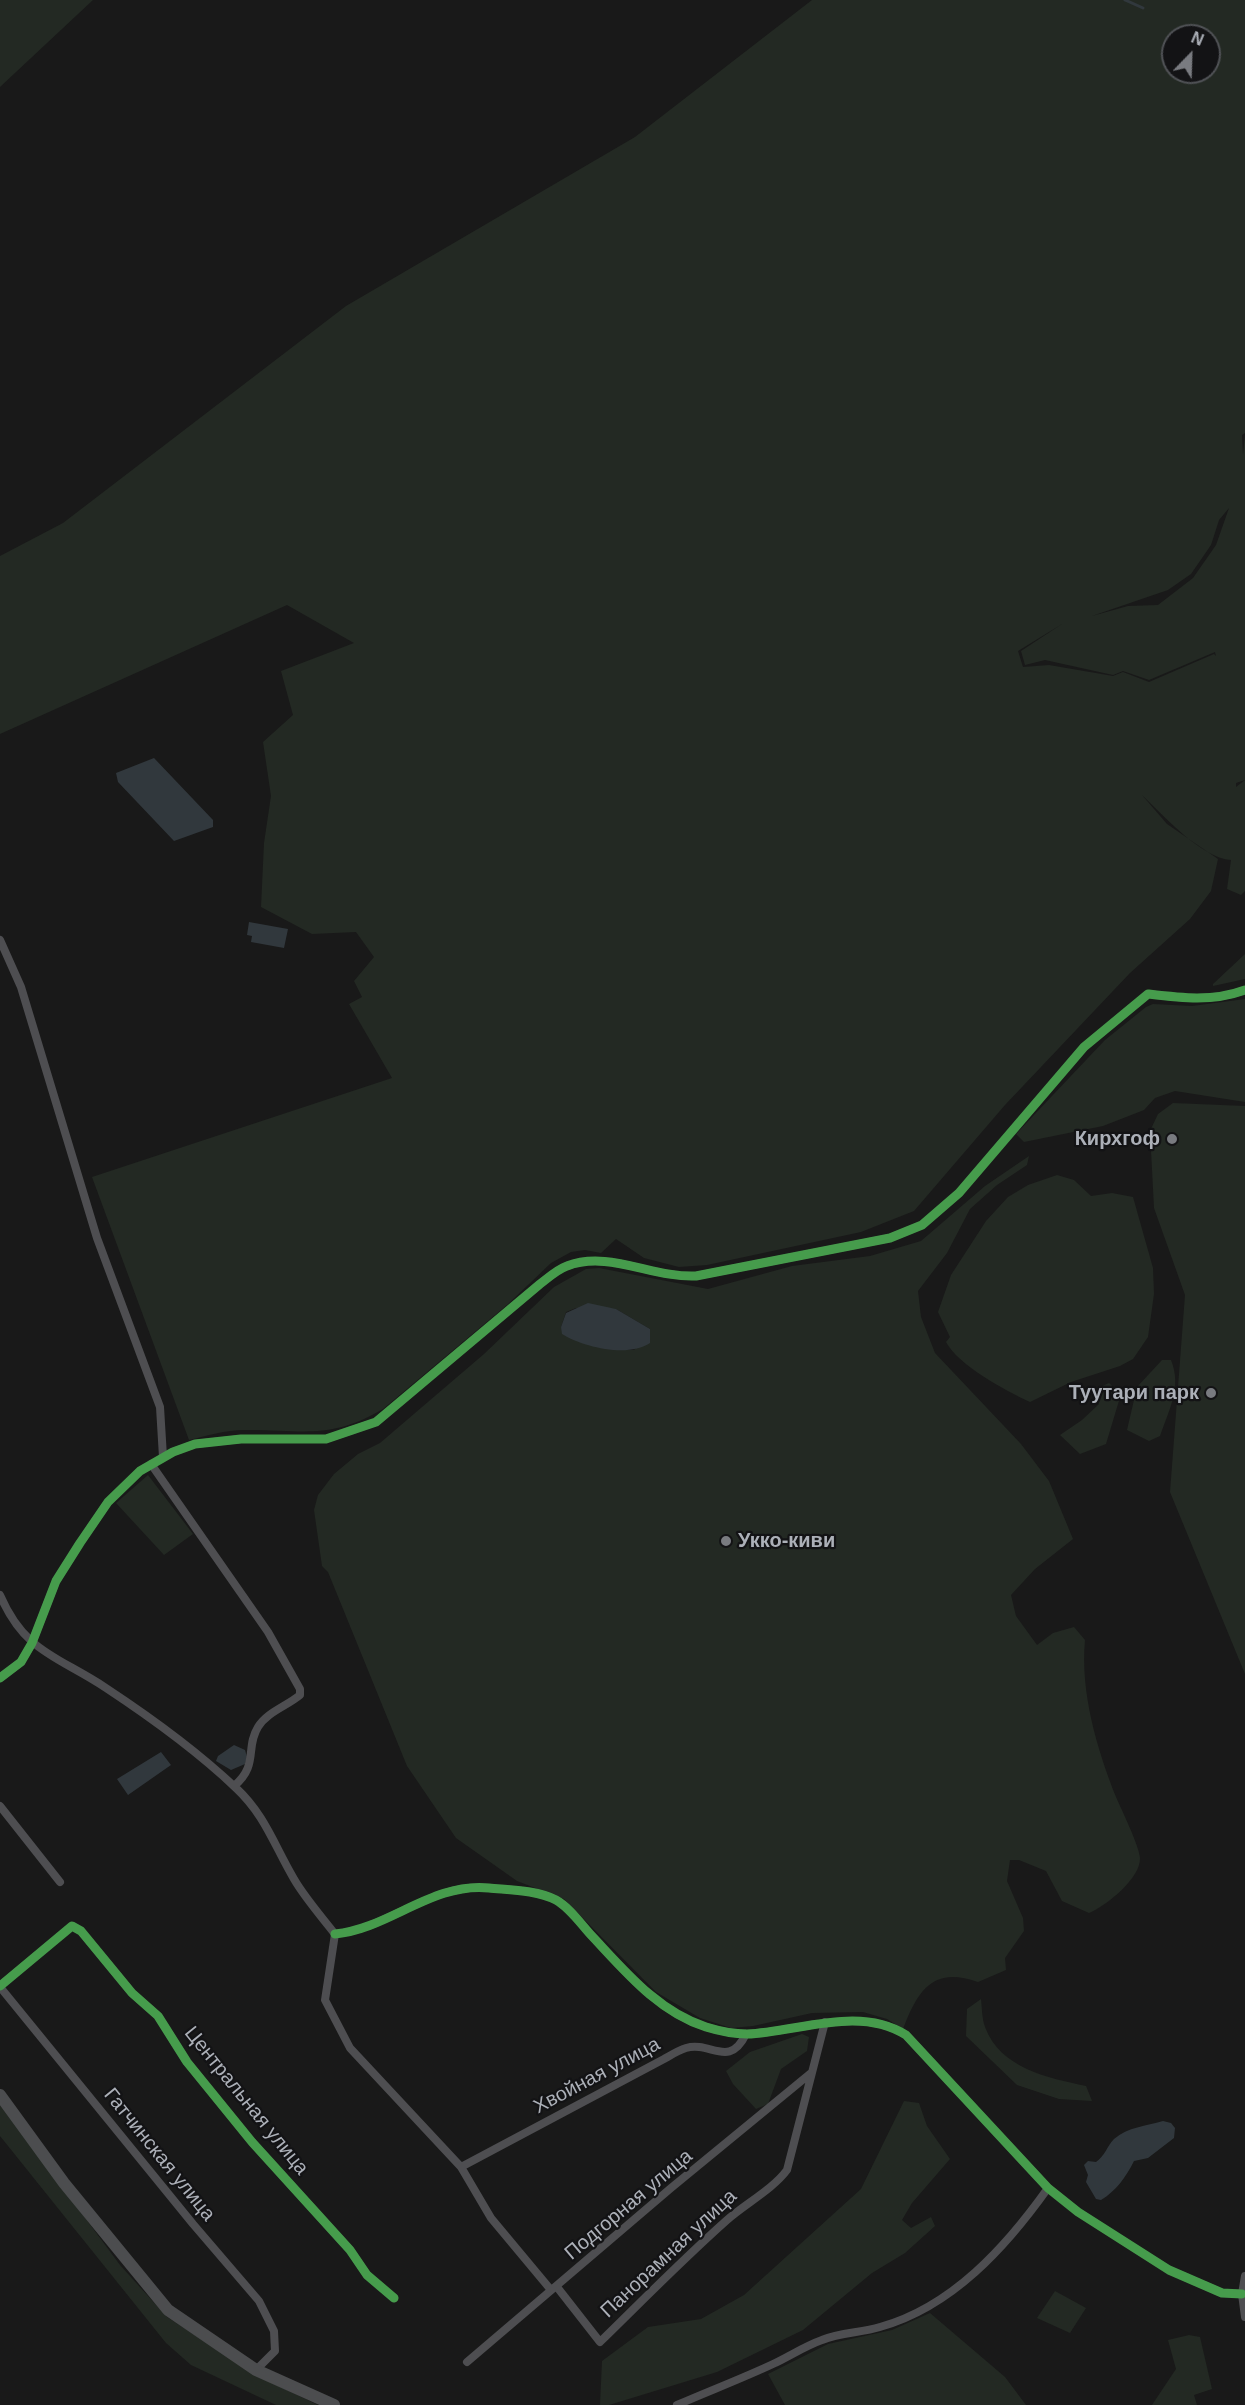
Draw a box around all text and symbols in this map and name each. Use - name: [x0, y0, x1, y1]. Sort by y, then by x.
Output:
- north arrow: [1161, 24, 1221, 84]
- text: N: [1189, 29, 1206, 49]
- place label: Кирхгоф: [1075, 1127, 1160, 1151]
- marker: Кирхгоф: [1165, 1132, 1179, 1146]
- place label: Туутари парк: [1069, 1381, 1199, 1405]
- marker: Туутари парк: [1204, 1386, 1218, 1400]
- place label: Укко-киви: [738, 1529, 835, 1553]
- marker: Укко-киви: [719, 1534, 733, 1548]
- street label: Центральная улица: [179, 2022, 313, 2180]
- street label: Хвойная улица: [530, 2033, 664, 2119]
- street label: Гатчинская улица: [98, 2084, 220, 2226]
- street label: Подгорная улица: [560, 2145, 698, 2265]
- street label: Панорамная улица: [596, 2185, 742, 2323]

